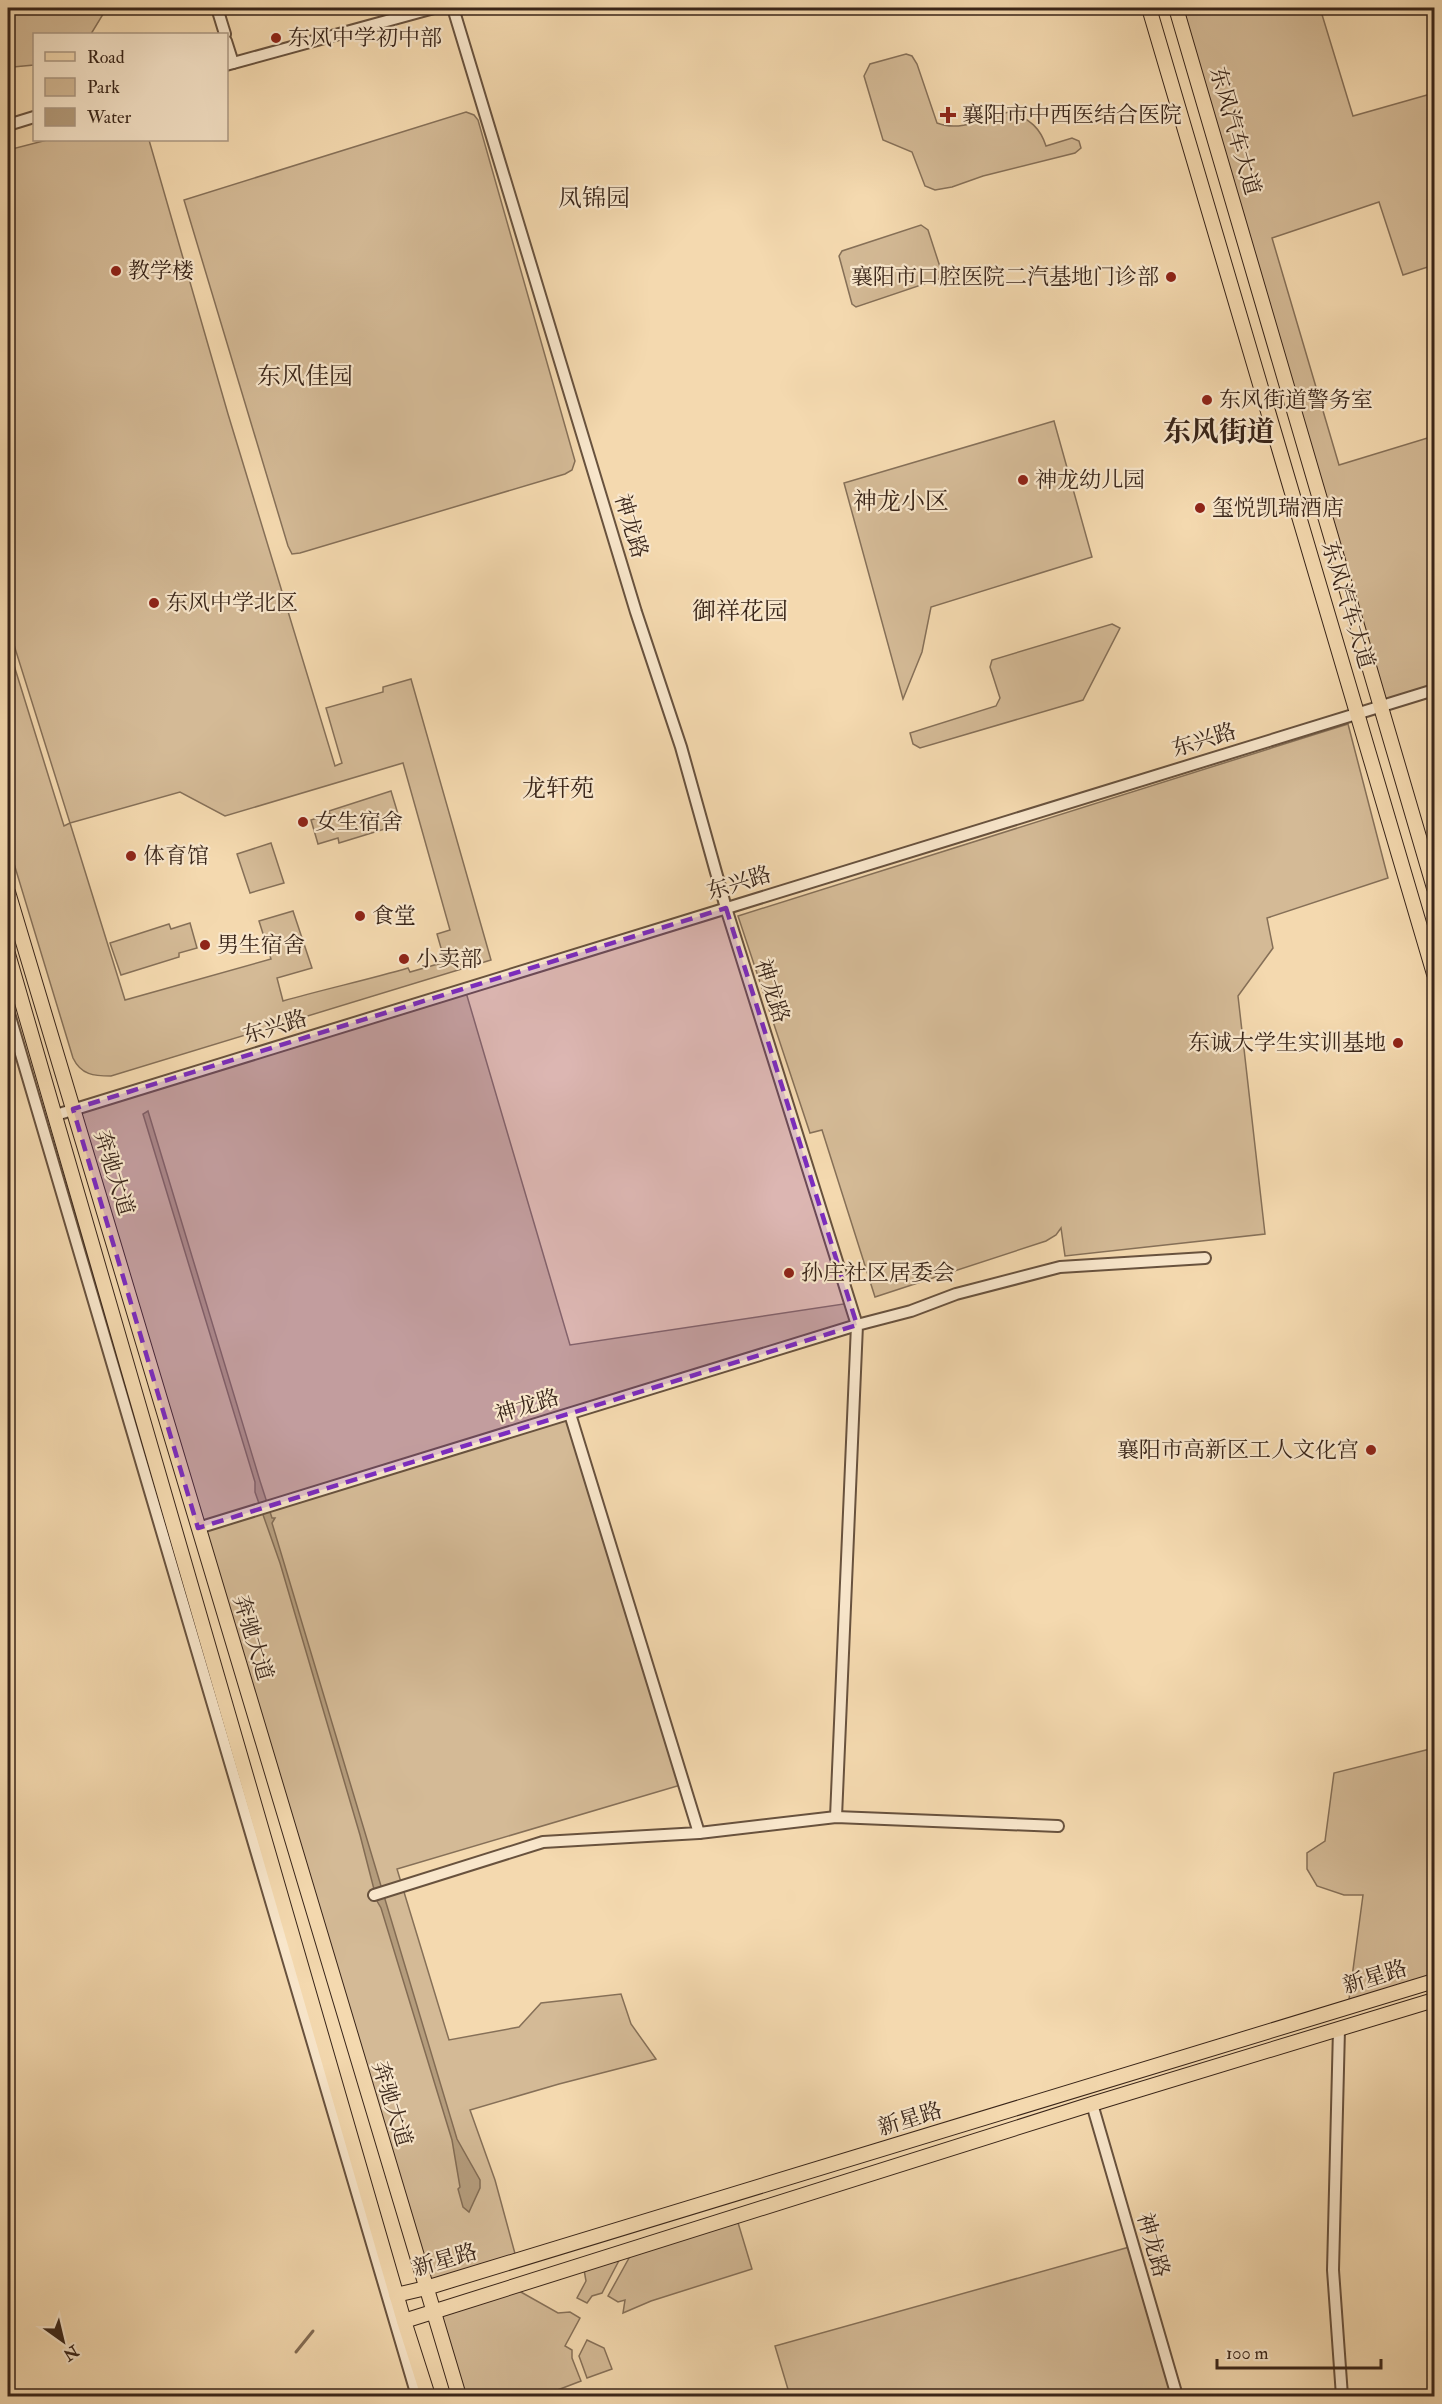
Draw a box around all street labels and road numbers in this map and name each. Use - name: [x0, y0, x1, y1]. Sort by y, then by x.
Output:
- street label: 东风汽车大道: [1203, 64, 1267, 198]
- street label: 神龙路: [608, 490, 654, 562]
- street label: 东风汽车大道: [1315, 538, 1381, 672]
- street label: 东兴路: [1168, 717, 1240, 763]
- street label: 东兴路: [703, 860, 775, 906]
- street label: 神龙路: [748, 955, 796, 1027]
- street label: 东兴路: [239, 1004, 311, 1050]
- street label: 奔驰大道: [88, 1127, 140, 1219]
- street label: 神龙路: [491, 1383, 563, 1429]
- street label: 奔驰大道: [227, 1592, 279, 1684]
- street label: 新星路: [1339, 1954, 1411, 2000]
- street label: 奔驰大道: [366, 2058, 418, 2150]
- street label: 新星路: [874, 2096, 946, 2142]
- street label: 神龙路: [1130, 2209, 1176, 2281]
- street label: 新星路: [409, 2237, 481, 2283]

